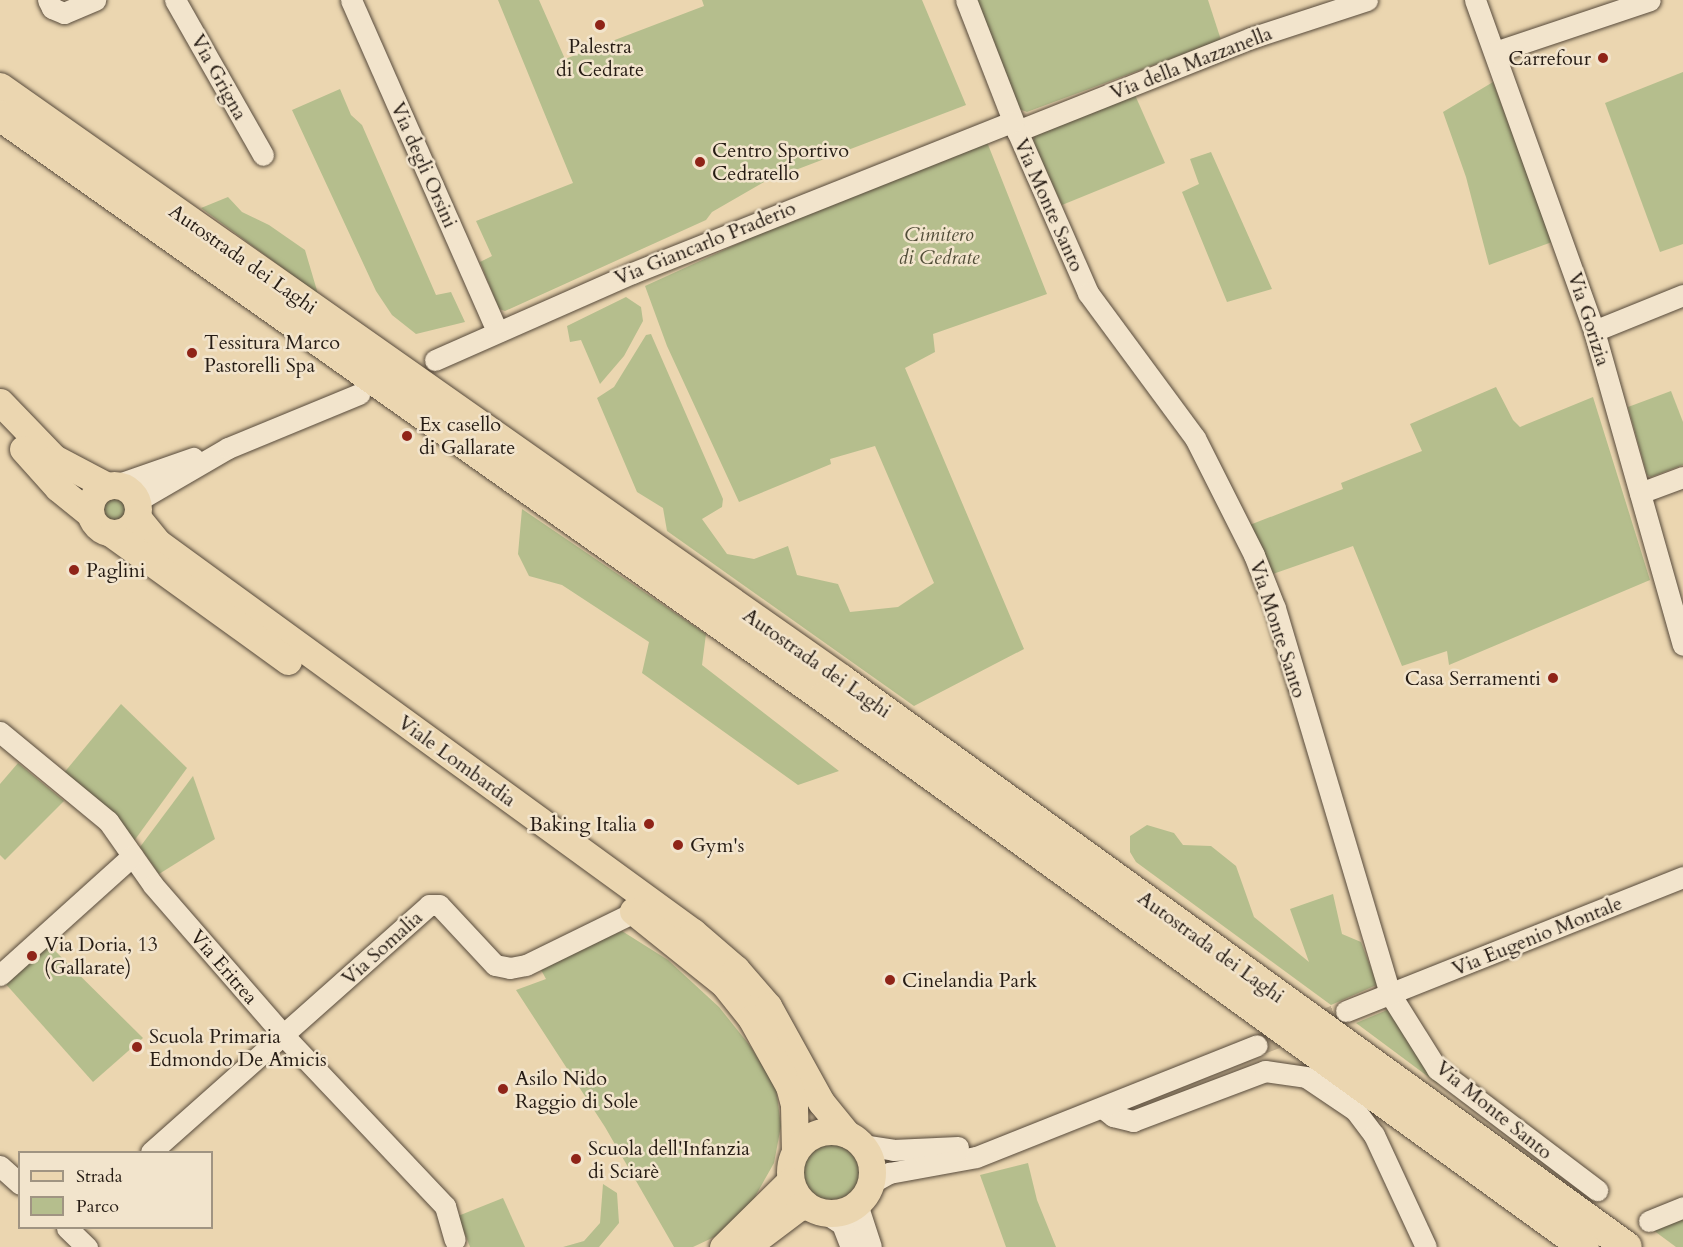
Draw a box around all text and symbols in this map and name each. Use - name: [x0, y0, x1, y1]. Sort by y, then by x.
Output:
- marker: Palestra di Cedrate: [593, 18, 607, 32]
- street label: Via della Mazzanella: [1107, 21, 1275, 105]
- street label: Via Grigna: [186, 30, 252, 124]
- place label: Palestra di Cedrate: [556, 35, 644, 82]
- place label: Carrefour: [1508, 46, 1591, 70]
- marker: Carrefour: [1596, 51, 1610, 65]
- street label: Via degli Orsini: [386, 98, 462, 232]
- street label: Via Monte Santo: [1009, 135, 1089, 275]
- place label: Centro Sportivo Cedratello: [712, 138, 849, 185]
- marker: Centro Sportivo Cedratello: [693, 155, 707, 169]
- street label: Via Giancarlo Praderio: [611, 196, 799, 290]
- street label: Autostrada dei Laghi: [164, 199, 322, 319]
- park label: Cimitero di Cedrate: [899, 223, 979, 270]
- street label: Via Gorizia: [1563, 269, 1615, 369]
- place label: Tessitura Marco Pastorelli Spa: [204, 330, 340, 377]
- marker: Tessitura Marco Pastorelli Spa: [185, 346, 199, 360]
- place label: Ex casello di Gallarate: [419, 412, 515, 459]
- marker: Ex casello di Gallarate: [400, 429, 414, 443]
- street label: Via Monte Santo: [1244, 557, 1312, 701]
- place label: Paglini: [86, 558, 145, 582]
- marker: Paglini: [67, 563, 81, 577]
- street label: Autostrada dei Laghi: [738, 603, 896, 723]
- place label: Casa Serramenti: [1405, 666, 1541, 690]
- marker: Casa Serramenti: [1546, 671, 1560, 685]
- street label: Viale Lombardia: [393, 710, 521, 812]
- place label: Baking Italia: [529, 812, 637, 836]
- marker: Baking Italia: [642, 817, 656, 831]
- place label: Gym's: [690, 833, 745, 857]
- marker: Gym's: [671, 838, 685, 852]
- street label: Autostrada dei Laghi: [1133, 886, 1289, 1008]
- street label: Via Eugenio Montale: [1448, 891, 1626, 981]
- street label: Via Somalia: [337, 906, 427, 990]
- street label: Via Eritrea: [185, 925, 263, 1009]
- place label: Via Doria, 13 (Gallarate): [44, 933, 158, 980]
- marker: Via Doria, 13 (Gallarate): [25, 949, 39, 963]
- place label: Cinelandia Park: [902, 968, 1037, 992]
- marker: Cinelandia Park: [883, 973, 897, 987]
- place label: Scuola Primaria Edmondo De Amicis: [149, 1024, 327, 1071]
- marker: Scuola Primaria Edmondo De Amicis: [130, 1040, 144, 1054]
- street label: Via Monte Santo: [1431, 1056, 1557, 1164]
- place label: Asilo Nido Raggio di Sole: [515, 1066, 638, 1113]
- marker: Asilo Nido Raggio di Sole: [496, 1082, 510, 1096]
- place label: Scuola dell'Infanzia di Sciarè: [588, 1136, 750, 1183]
- legend: [18, 1151, 213, 1229]
- marker: Scuola dell'Infanzia di Sciarè: [569, 1152, 583, 1166]
- text: Strada: [76, 1164, 122, 1189]
- text: Parco: [76, 1194, 119, 1219]

